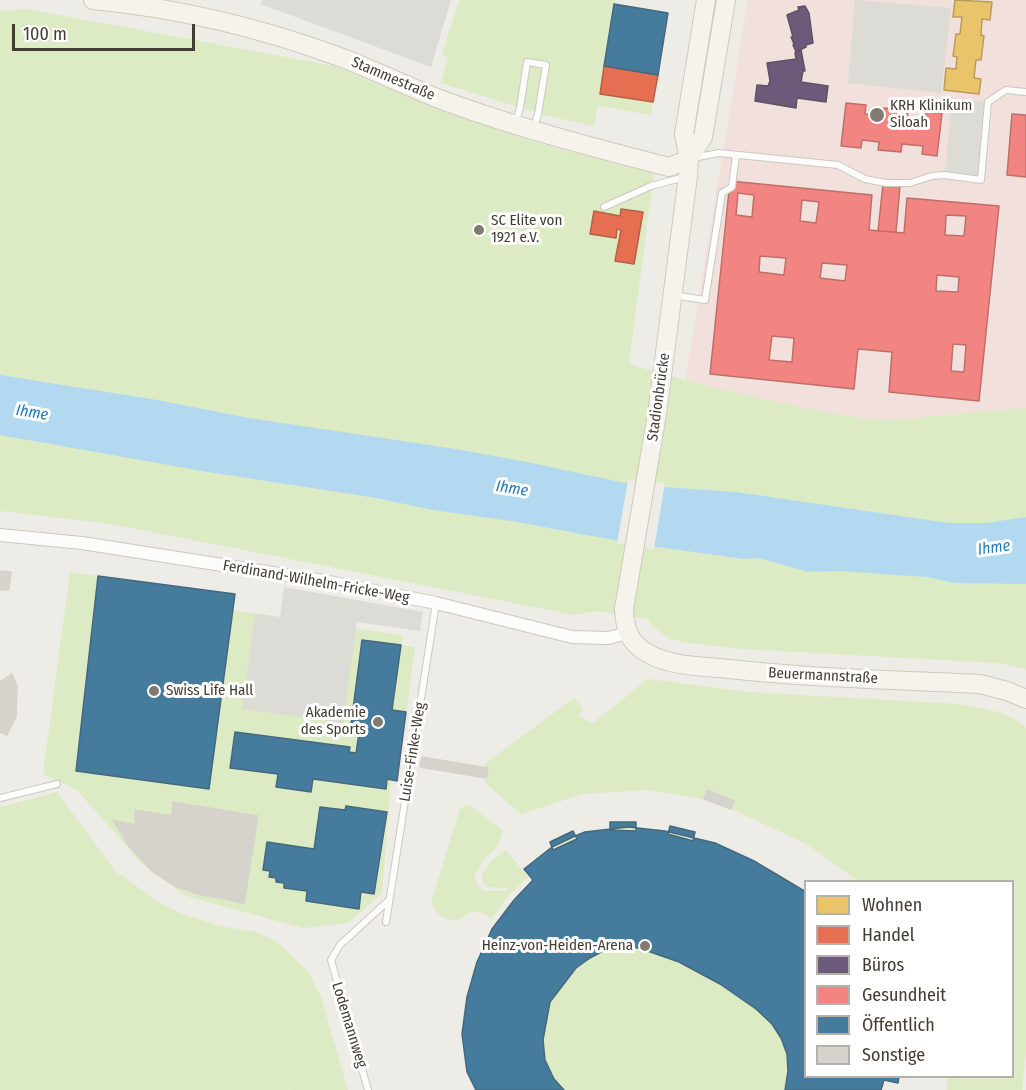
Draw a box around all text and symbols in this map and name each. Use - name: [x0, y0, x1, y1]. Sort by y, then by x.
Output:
- scale bar: [15, 12, 198, 50]
- text: 100 m: [23, 23, 67, 45]
- street label: Stammestraße: [349, 53, 437, 105]
- place label: KRH Klinikum Siloah: [890, 97, 972, 132]
- marker: KRH Klinikum Siloah: [868, 106, 886, 124]
- place label: SC Elite von 1921 e.V.: [491, 212, 562, 247]
- marker: SC Elite von 1921 e.V.: [472, 223, 486, 237]
- street label: Stadionbrücke: [644, 352, 674, 442]
- water label: Ihme: [15, 401, 49, 425]
- water label: Ihme: [495, 477, 529, 501]
- water label: Ihme: [977, 536, 1011, 560]
- street label: Ferdinand-Wilhelm-Fricke-Weg: [221, 557, 411, 607]
- street label: Beuermannstraße: [768, 664, 878, 688]
- place label: Swiss Life Hall: [166, 682, 253, 700]
- marker: Swiss Life Hall: [147, 684, 161, 698]
- street label: Luise-Finke-Weg: [396, 701, 430, 803]
- place label: Akademie des Sports: [301, 704, 366, 739]
- marker: Akademie des Sports: [371, 715, 385, 729]
- legend: [804, 880, 1014, 1078]
- text: Wohnen: [862, 894, 922, 916]
- text: Handel: [862, 924, 915, 946]
- place label: Heinz-von-Heiden-Arena: [482, 937, 633, 955]
- marker: Heinz-von-Heiden-Arena: [638, 939, 652, 953]
- text: Büros: [862, 954, 904, 976]
- street label: Lodemannweg: [327, 980, 371, 1070]
- text: Gesundheit: [862, 984, 946, 1006]
- text: Öffentlich: [862, 1014, 935, 1036]
- text: Sonstige: [862, 1044, 925, 1066]

